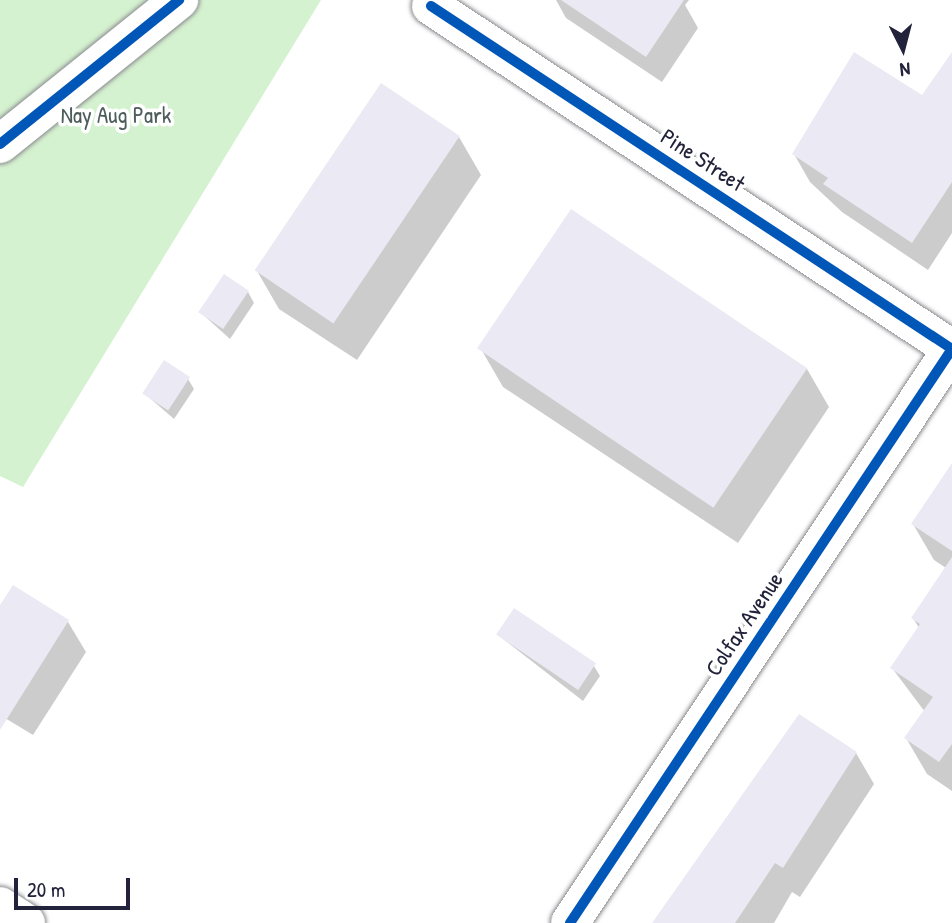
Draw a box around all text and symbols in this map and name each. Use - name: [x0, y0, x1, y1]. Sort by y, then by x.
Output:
- north arrow: [868, 14, 938, 84]
- text: N: [899, 56, 912, 83]
- park label: Nay Aug Park: [61, 101, 171, 129]
- street label: Pine Street: [656, 123, 750, 197]
- street label: Colfax Avenue: [699, 567, 789, 681]
- scale bar: [18, 864, 133, 908]
- text: 20 m: [27, 875, 65, 904]

